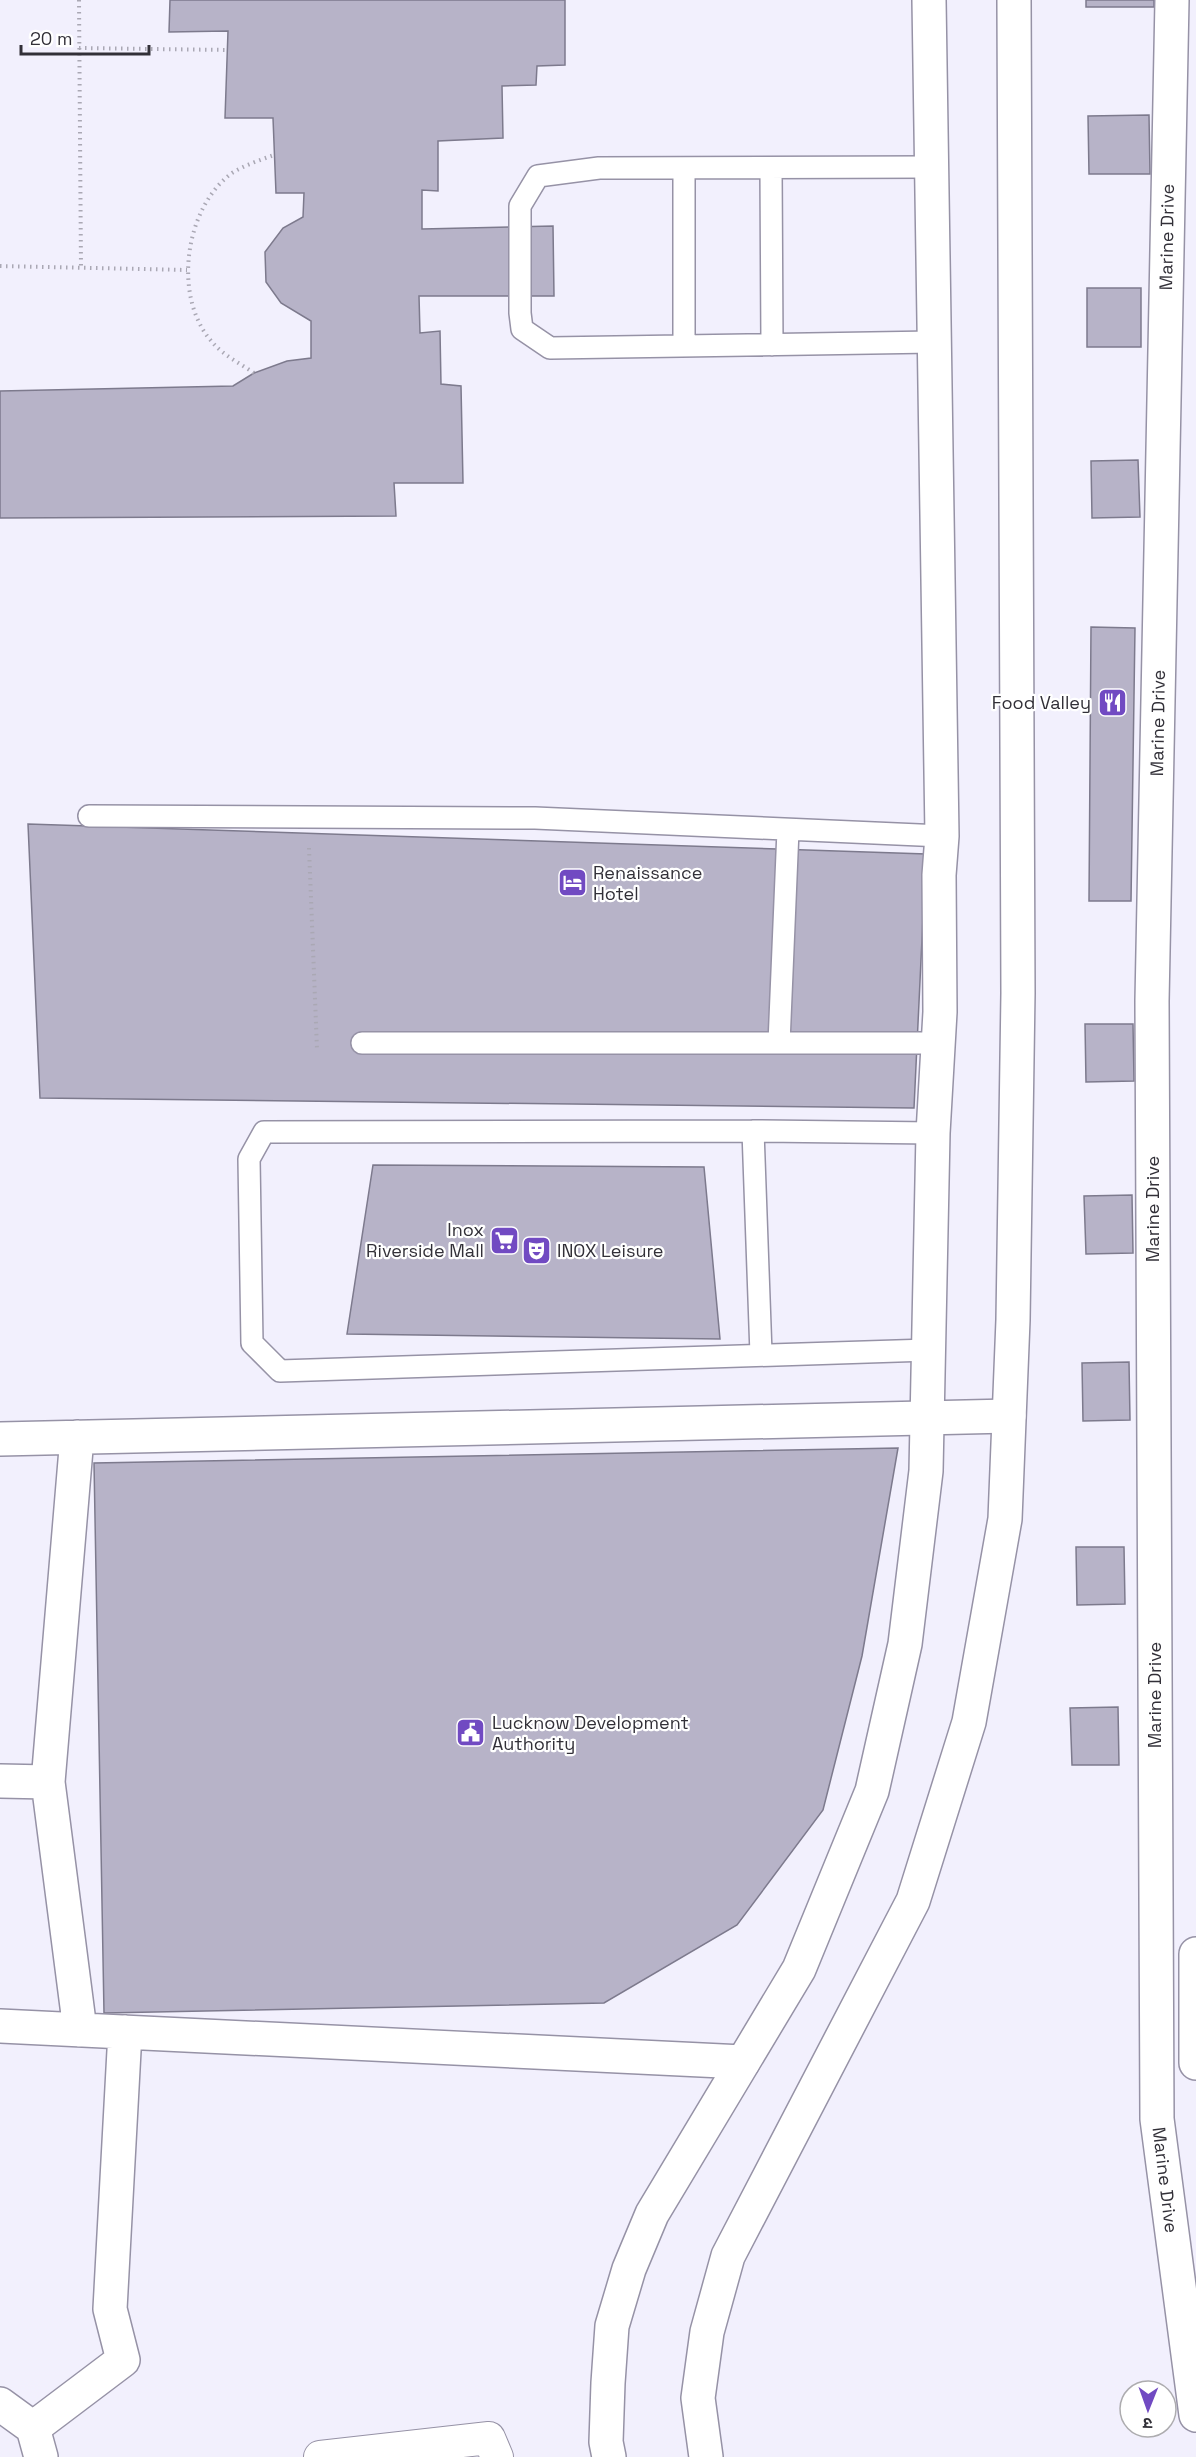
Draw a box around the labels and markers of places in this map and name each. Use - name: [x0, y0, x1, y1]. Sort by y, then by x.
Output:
- restaurant icon: Food Valley: [1096, 687, 1128, 719]
- place label: Food Valley: [992, 691, 1091, 714]
- place label: Renaissance Hotel: [593, 861, 703, 905]
- hotel icon: Renaissance Hotel: [556, 867, 588, 899]
- place label: Inox Riverside Mall: [366, 1218, 484, 1262]
- supermarket icon: Inox Riverside Mall: [489, 1224, 521, 1256]
- theatre icon: INOX Leisure: [520, 1235, 552, 1267]
- place label: INOX Leisure: [557, 1239, 664, 1262]
- place label: Lucknow Development Authority: [492, 1711, 689, 1755]
- public building icon: Lucknow Development Authority: [455, 1717, 487, 1749]

